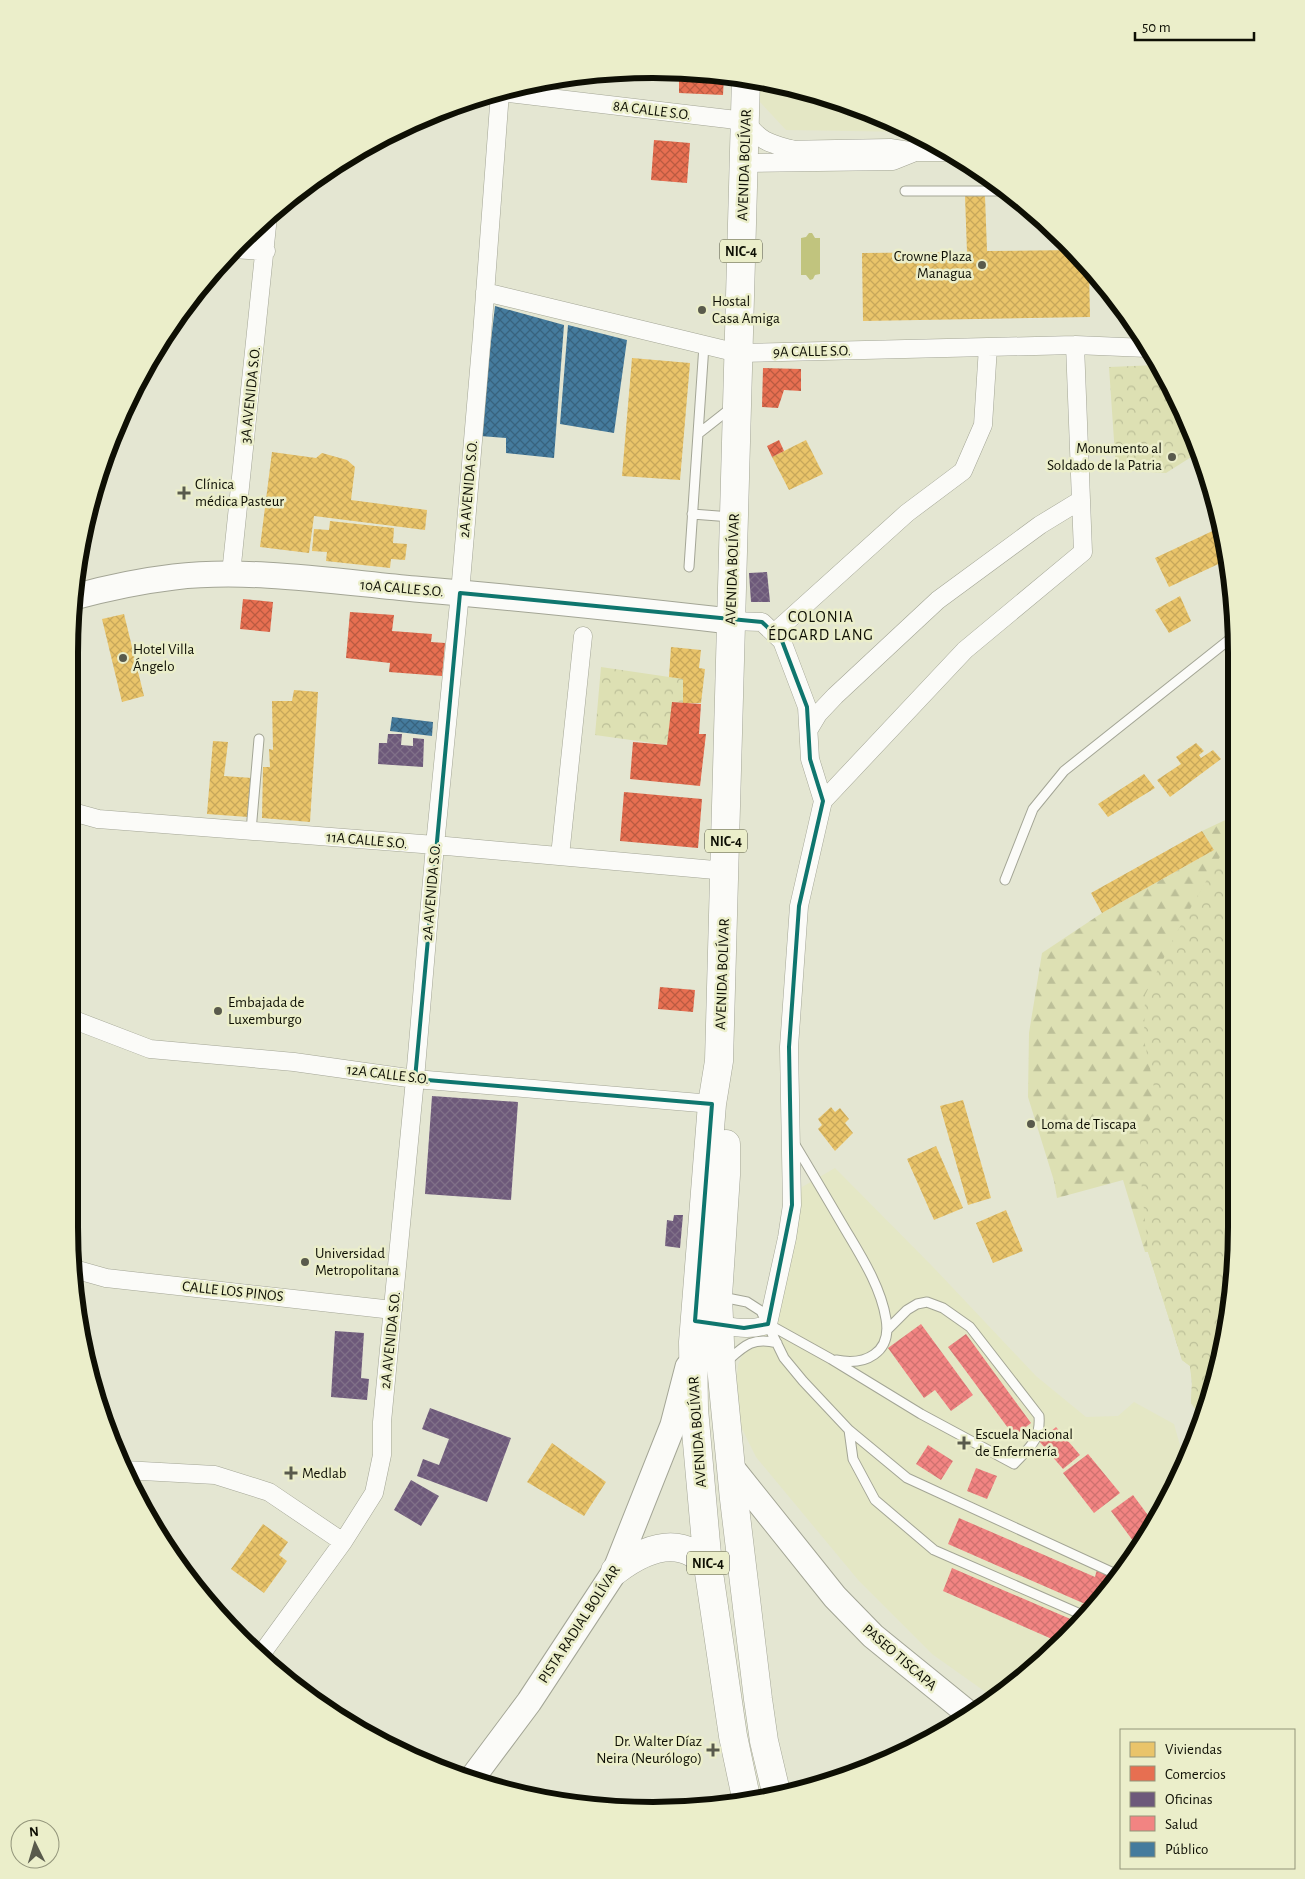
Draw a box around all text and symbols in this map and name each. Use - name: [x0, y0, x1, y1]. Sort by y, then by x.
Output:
- scale bar: [1135, 10, 1254, 42]
- text: 50 m: [1142, 20, 1171, 35]
- street label: 8A CALLE S.O.: [612, 98, 692, 123]
- street label: AVENIDA BOLÍVAR: [733, 109, 754, 221]
- road number: NIC-4: [720, 240, 762, 262]
- place label: Crowne Plaza Managua: [894, 249, 972, 281]
- marker: Crowne Plaza Managua: [976, 259, 988, 271]
- place label: Hostal Casa Amiga: [712, 294, 780, 326]
- marker: Hostal Casa Amiga: [696, 304, 708, 316]
- street label: 9A CALLE S.O.: [773, 343, 851, 360]
- street label: 3A AVENIDA S.O.: [238, 346, 263, 444]
- street label: 2A AVENIDA S.O.: [457, 440, 480, 539]
- place label: Monumento al Soldado de la Patria: [1047, 441, 1162, 473]
- marker: Monumento al Soldado de la Patria: [1166, 451, 1178, 463]
- place label: Clínica médica Pasteur: [195, 477, 284, 509]
- marker: Clínica médica Pasteur: [177, 486, 191, 500]
- street label: AVENIDA BOLÍVAR: [721, 513, 742, 625]
- street label: 10A CALLE S.O.: [359, 577, 445, 600]
- district label: COLONIA ÉDGARD LANG: [768, 609, 874, 643]
- place label: Hotel Villa Ángelo: [133, 642, 194, 674]
- marker: Hotel Villa Ángelo: [117, 652, 129, 664]
- street label: 11A CALLE S.O.: [326, 829, 408, 852]
- road number: NIC-4: [705, 829, 747, 852]
- street label: 2A AVENIDA S.O.: [420, 843, 443, 942]
- street label: AVENIDA BOLÍVAR: [711, 918, 732, 1030]
- place label: Embajada de Luxemburgo: [228, 995, 305, 1027]
- marker: Embajada de Luxemburgo: [212, 1005, 224, 1017]
- street label: 12A CALLE S.O.: [346, 1062, 430, 1087]
- place label: Loma de Tiscapa: [1041, 1117, 1137, 1132]
- marker: Loma de Tiscapa: [1025, 1118, 1037, 1130]
- place label: Universidad Metropolitana: [315, 1246, 399, 1278]
- marker: Universidad Metropolitana: [299, 1256, 311, 1268]
- street label: CALLE LOS PINOS: [182, 1279, 284, 1304]
- street label: 2A AVENIDA S.O.: [378, 1290, 403, 1390]
- street label: AVENIDA BOLÍVAR: [684, 1376, 709, 1488]
- place label: Escuela Nacional de Enfermería: [975, 1427, 1073, 1459]
- marker: Escuela Nacional de Enfermería: [957, 1436, 971, 1450]
- marker: Medlab: [284, 1466, 298, 1480]
- place label: Medlab: [302, 1466, 347, 1481]
- road number: NIC-4: [687, 1552, 729, 1575]
- street label: PISTA RADIAL BOLÍVAR: [534, 1562, 623, 1686]
- street label: PASEO TISCAPA: [860, 1621, 940, 1694]
- legend: [1120, 1729, 1295, 1869]
- place label: Dr. Walter Díaz Neira (Neurólogo): [596, 1734, 702, 1766]
- text: Viviendas: [1165, 1742, 1222, 1757]
- marker: Dr. Walter Díaz Neira (Neurólogo): [706, 1743, 720, 1757]
- text: Comercios: [1165, 1767, 1226, 1782]
- text: Oficinas: [1165, 1792, 1212, 1807]
- text: Salud: [1165, 1817, 1198, 1832]
- north arrow: [10, 1819, 60, 1869]
- text: N: [28, 1825, 39, 1839]
- text: Público: [1165, 1842, 1208, 1857]

